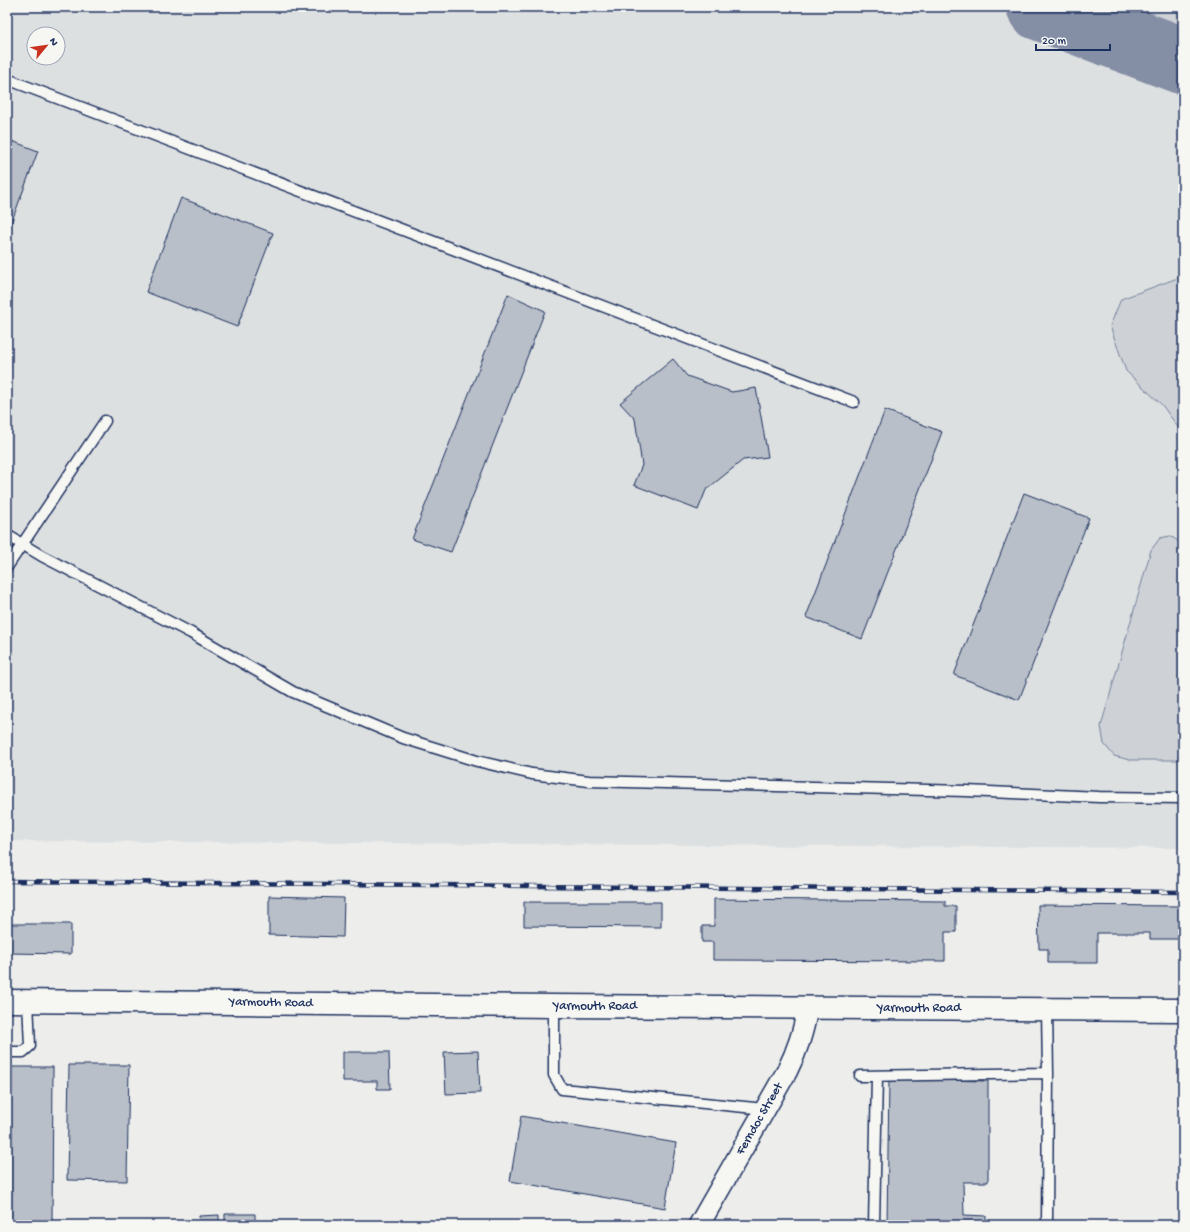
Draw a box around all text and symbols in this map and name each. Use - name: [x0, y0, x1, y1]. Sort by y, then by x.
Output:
- north arrow: [26, 26, 66, 66]
- scale bar: [1036, 26, 1110, 52]
- text: 20 m: [1042, 35, 1067, 49]
- text: N: [46, 36, 60, 48]
- street label: Yarmouth Road: [228, 995, 314, 1011]
- street label: Yarmouth Road: [552, 999, 638, 1014]
- street label: Yarmouth Road: [876, 1001, 962, 1016]
- street label: Ferndoc Street: [733, 1079, 788, 1159]

